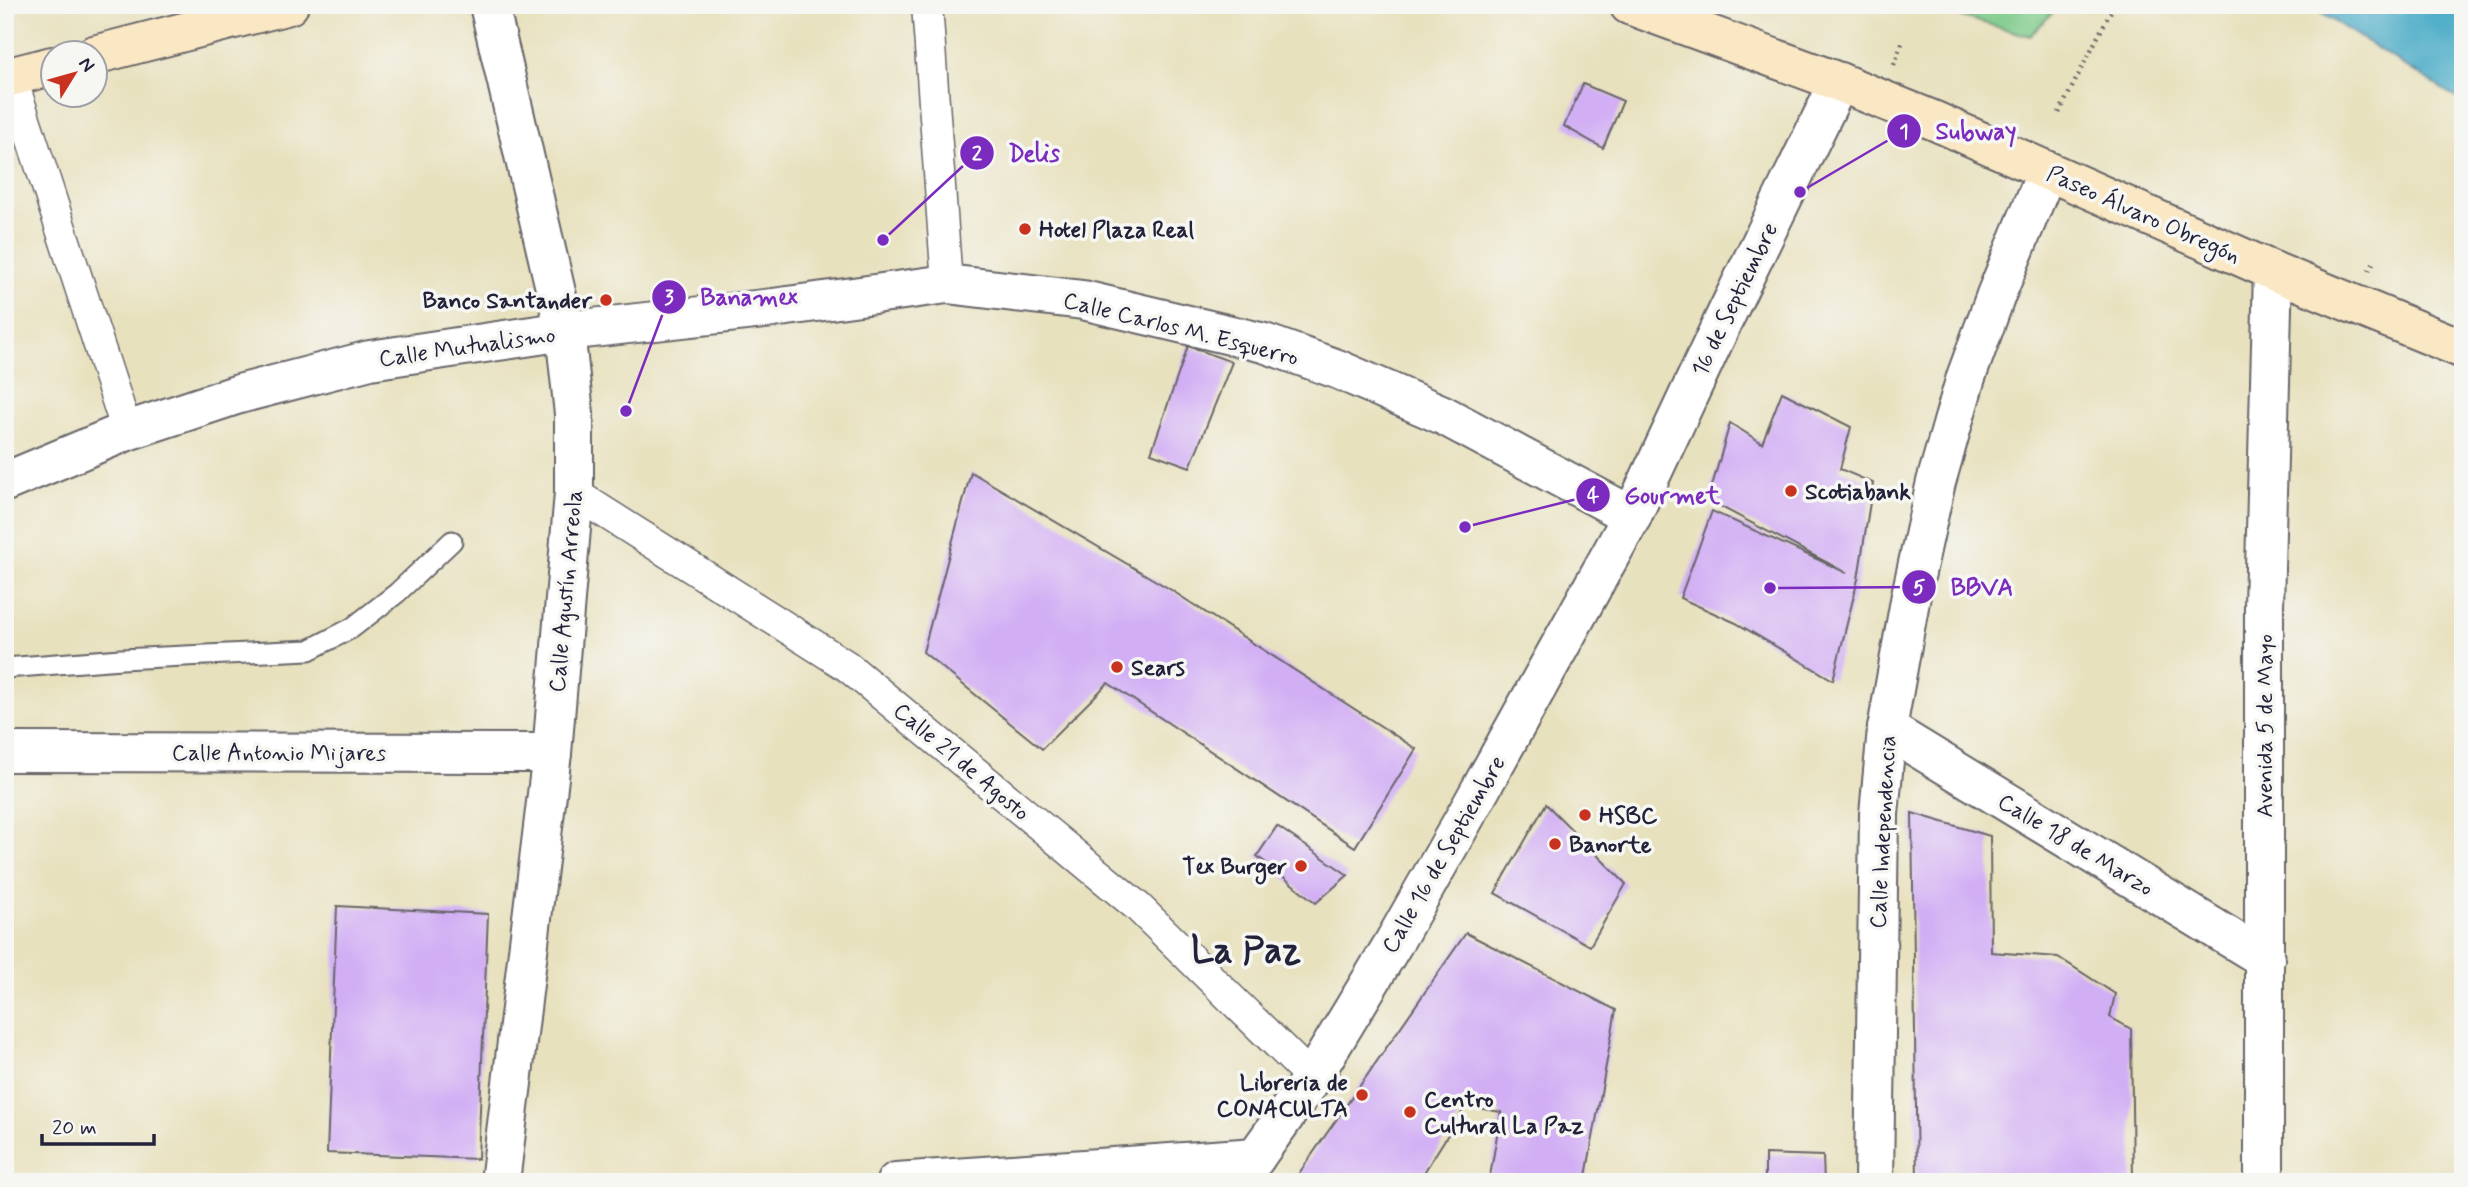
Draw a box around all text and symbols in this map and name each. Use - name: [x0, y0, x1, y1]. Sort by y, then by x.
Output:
- north arrow: [38, 38, 108, 108]
- text: N: [73, 52, 100, 77]
- callout: Subway: [1886, 108, 2030, 153]
- text: Subway: [1936, 117, 2016, 148]
- text: 1: [1899, 118, 1909, 146]
- callout: Delis: [959, 130, 1074, 175]
- text: Delis: [1008, 139, 1060, 170]
- text: 2: [972, 140, 983, 168]
- street label: Paseo Álvaro Obregón: [2041, 160, 2245, 274]
- place label: Hotel Plaza Real: [1039, 216, 1194, 246]
- street label: 16 de Septiembre: [1686, 218, 1786, 382]
- marker: Hotel Plaza Real: [1017, 221, 1033, 237]
- callout: Banamex: [652, 274, 812, 319]
- text: Banamex: [700, 283, 798, 314]
- text: 3: [664, 284, 674, 312]
- street label: Calle Carlos M. Esquerro: [1060, 286, 1301, 374]
- place label: Banco Santander: [422, 287, 593, 317]
- marker: Banco Santander: [598, 292, 614, 308]
- street label: Calle Mutualismo: [377, 321, 558, 375]
- callout: Gourmet: [1575, 473, 1734, 518]
- place label: Scotiabank: [1805, 478, 1912, 508]
- text: Gourmet: [1624, 481, 1721, 512]
- text: 4: [1587, 482, 1600, 510]
- marker: Scotiabank: [1783, 483, 1799, 499]
- street label: Calle Agustín Arreola: [543, 489, 591, 694]
- callout: BBVA: [1902, 564, 2027, 609]
- text: BBVA: [1951, 573, 2013, 604]
- text: 5: [1913, 574, 1926, 602]
- street label: Avenida 5 de Mayo: [2251, 634, 2281, 818]
- place label: Sears: [1131, 654, 1185, 684]
- marker: Sears: [1109, 659, 1125, 675]
- street label: Calle 21 de Agosto: [886, 697, 1035, 829]
- street label: Calle Independencia: [1864, 735, 1904, 930]
- street label: Calle Antonio Mijares: [172, 739, 386, 769]
- street label: Calle 16 de Septiembre: [1376, 751, 1514, 959]
- street label: Calle 18 de Marzo: [1992, 787, 2158, 904]
- place label: HSBC: [1599, 802, 1658, 832]
- marker: HSBC: [1577, 807, 1593, 823]
- place label: Banorte: [1569, 831, 1652, 861]
- marker: Banorte: [1547, 836, 1563, 852]
- place label: Tex Burger: [1182, 853, 1287, 885]
- marker: Tex Burger: [1293, 858, 1309, 874]
- district label: La Paz: [1191, 928, 1301, 976]
- place label: Libreria de CONACULTA: [1217, 1069, 1348, 1125]
- place label: Centro Cultural La Paz: [1424, 1086, 1584, 1142]
- marker: Libreria de CONACULTA: [1354, 1087, 1370, 1103]
- scale bar: [42, 1103, 154, 1147]
- marker: Centro Cultural La Paz: [1402, 1104, 1418, 1120]
- text: 20 m: [52, 1114, 97, 1142]

